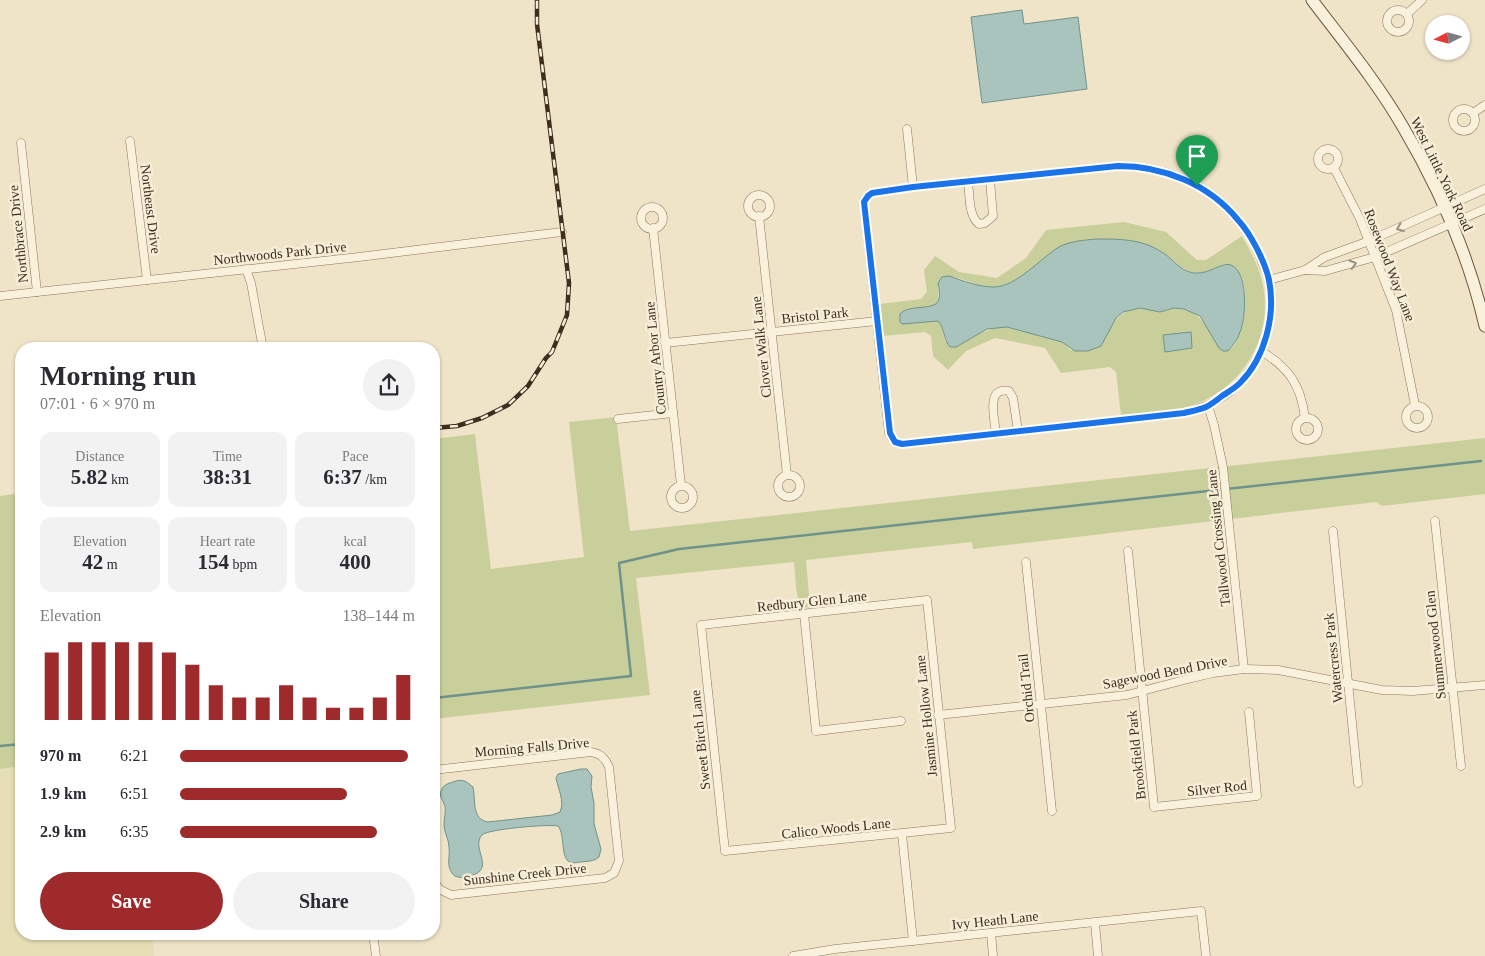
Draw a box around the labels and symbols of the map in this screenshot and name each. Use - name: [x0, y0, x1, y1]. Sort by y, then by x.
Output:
- north arrow: [1425, 15, 1470, 60]
- street label: West Little York Road: [1407, 115, 1476, 234]
- pin: [1176, 135, 1218, 186]
- street label: Northeast Drive: [138, 164, 163, 255]
- street label: Northbrace Drive: [6, 184, 31, 284]
- street label: Rosewood Way Lane: [1361, 207, 1418, 323]
- one-way arrow: [1396, 221, 1405, 232]
- street label: Northwoods Park Drive: [213, 239, 347, 268]
- one-way arrow: [1348, 259, 1356, 269]
- street label: Clover Walk Lane: [749, 295, 774, 398]
- street label: Country Arbor Lane: [642, 301, 669, 415]
- street label: Bristol Park: [781, 305, 849, 326]
- street label: Tallwood Crossing Lane: [1204, 469, 1233, 607]
- street label: Redbury Glen Lane: [756, 588, 868, 615]
- street label: Summerwood Glen: [1422, 590, 1449, 700]
- street label: Watercress Park: [1321, 612, 1346, 704]
- street label: Orchid Trail: [1015, 653, 1038, 723]
- street label: Sagewood Bend Drive: [1101, 653, 1229, 692]
- street label: Jasmine Hollow Lane: [913, 654, 940, 777]
- street label: Sweet Birch Lane: [688, 689, 713, 791]
- street label: Brookfield Park: [1124, 709, 1149, 800]
- street label: Morning Falls Drive: [474, 735, 590, 760]
- street label: Silver Rod: [1186, 778, 1248, 799]
- street label: Calico Woods Lane: [781, 815, 891, 842]
- street label: Sunshine Creek Drive: [463, 861, 587, 888]
- street label: Ivy Heath Lane: [951, 908, 1039, 933]

